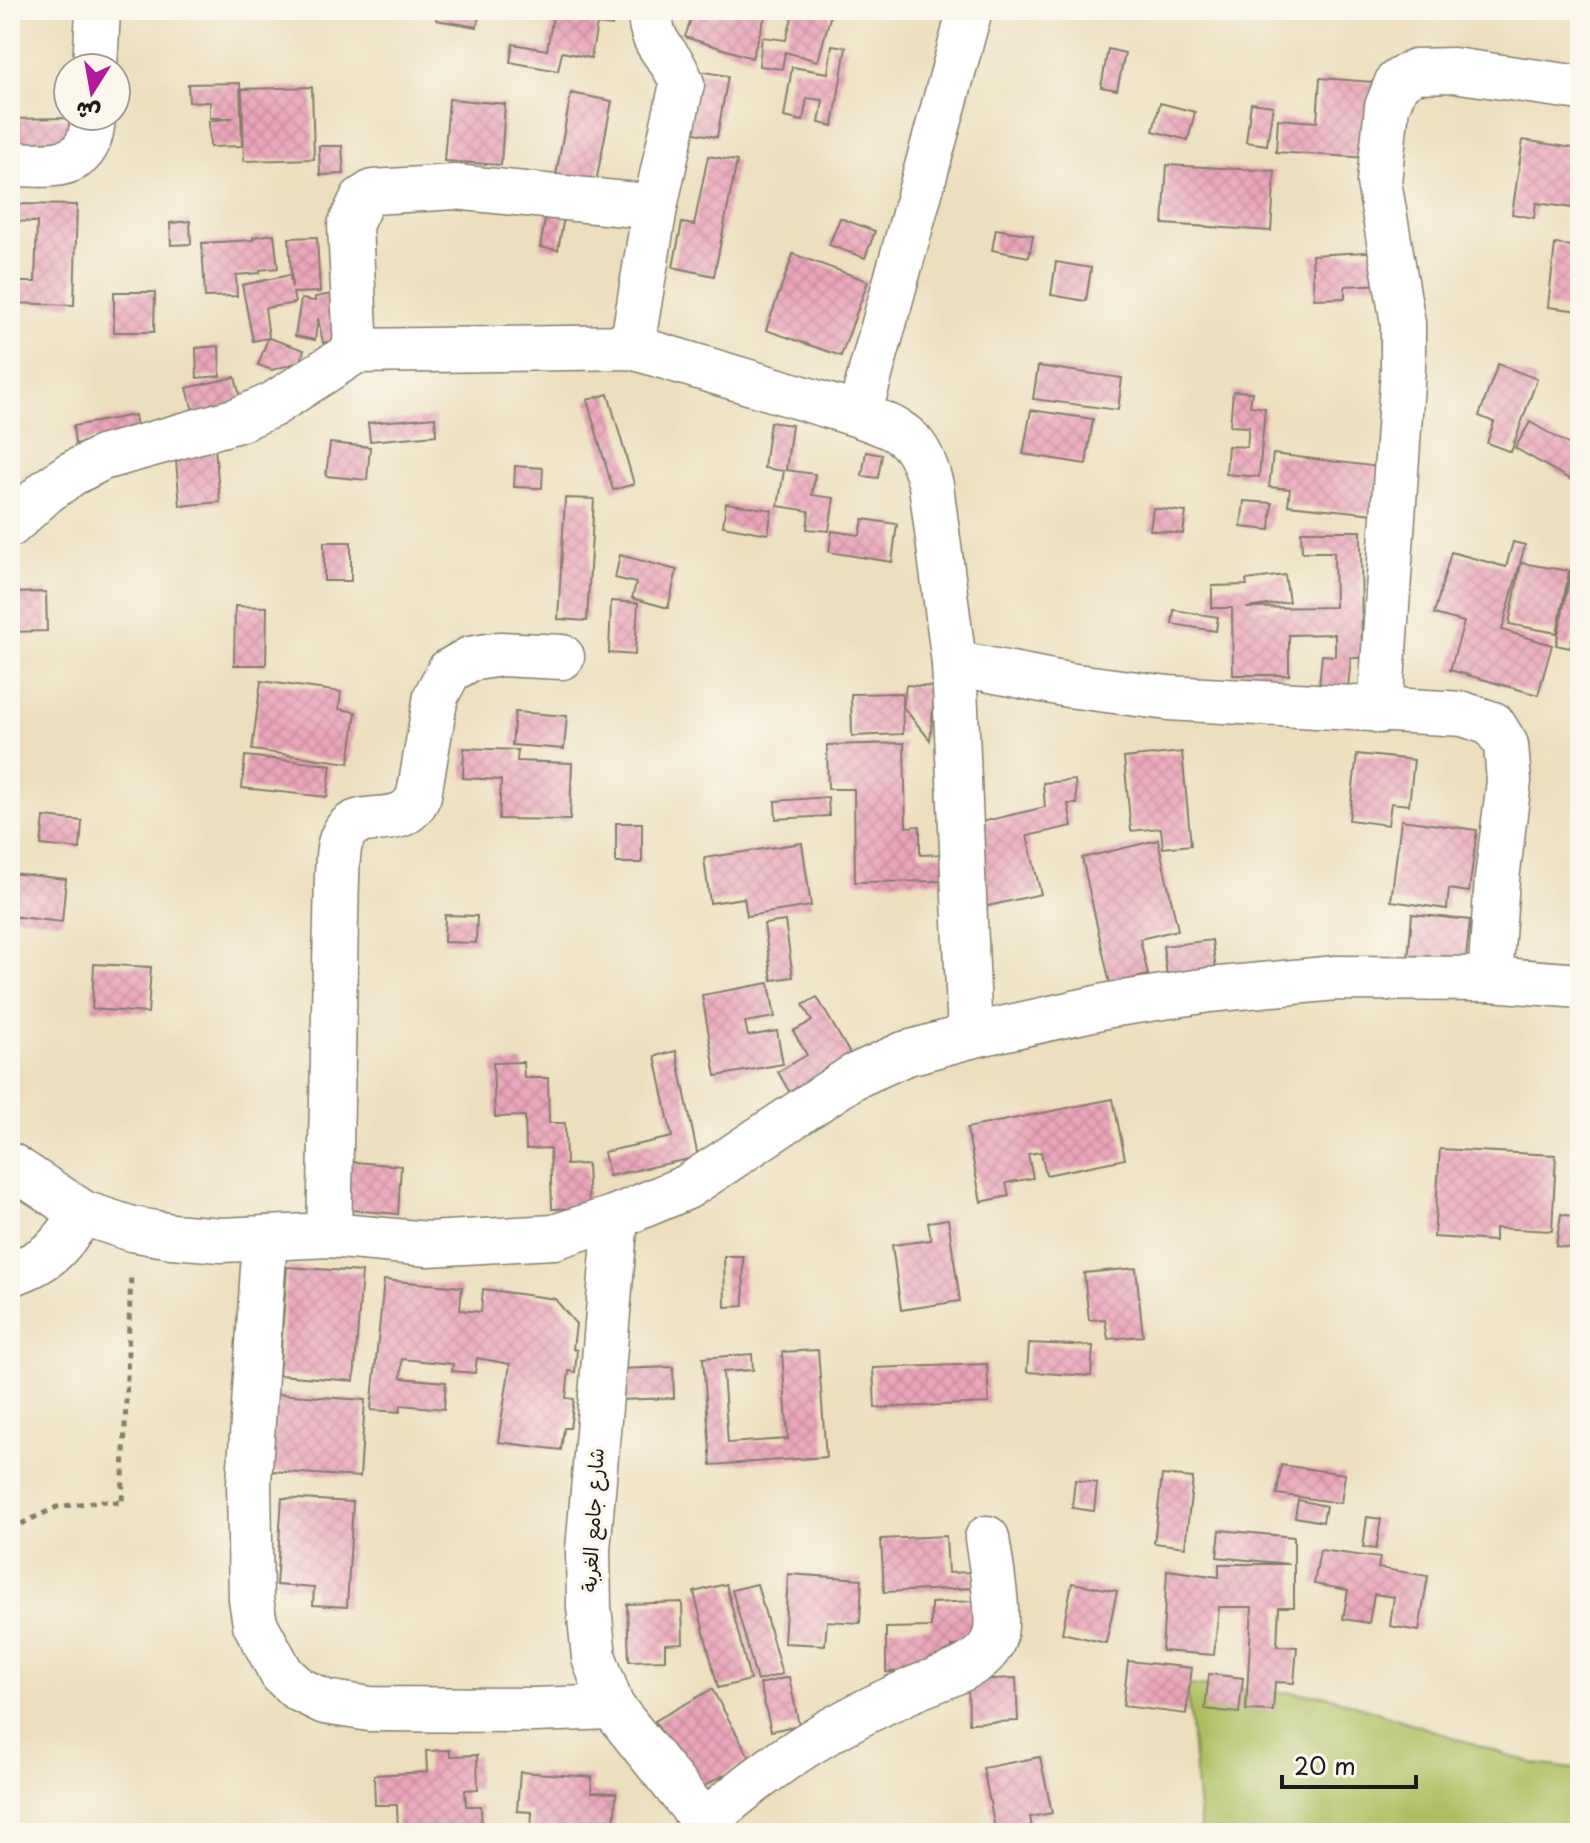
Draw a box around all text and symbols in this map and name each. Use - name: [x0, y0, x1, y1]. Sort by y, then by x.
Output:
- north arrow: [52, 52, 132, 132]
- text: ش: [73, 95, 103, 132]
- street label: شارع جامع الغربة: [573, 1447, 612, 1593]
- scale bar: [1282, 1739, 1416, 1789]
- text: 20 m: [1294, 1747, 1356, 1783]

